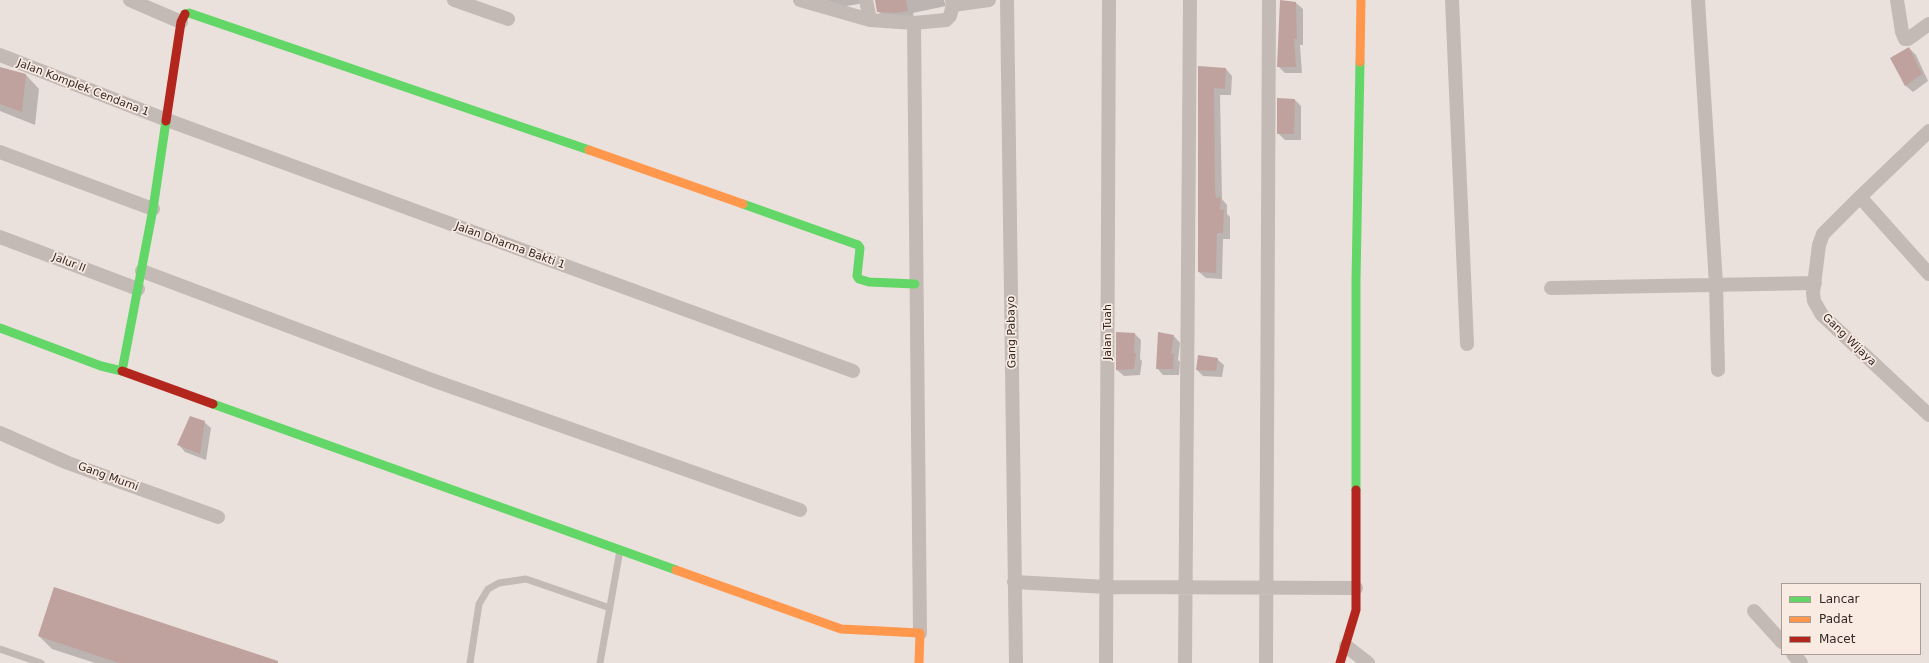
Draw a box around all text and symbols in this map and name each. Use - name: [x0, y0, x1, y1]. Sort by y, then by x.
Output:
- street label: Jalan Komplek Cendana 1: [15, 57, 151, 119]
- street label: Jalan Dharma Bakti 1: [453, 220, 567, 272]
- street label: Jalur II: [51, 251, 87, 275]
- street label: Gang Pabayo: [1005, 296, 1019, 368]
- street label: Jalan Tuah: [1101, 304, 1115, 360]
- street label: Gang Wijaya: [1819, 311, 1879, 369]
- street label: Gang Murni: [76, 460, 140, 494]
- legend: [1781, 583, 1921, 655]
- text: Lancar: [1819, 592, 1860, 606]
- text: Padat: [1819, 612, 1853, 626]
- text: Macet: [1819, 632, 1855, 646]

